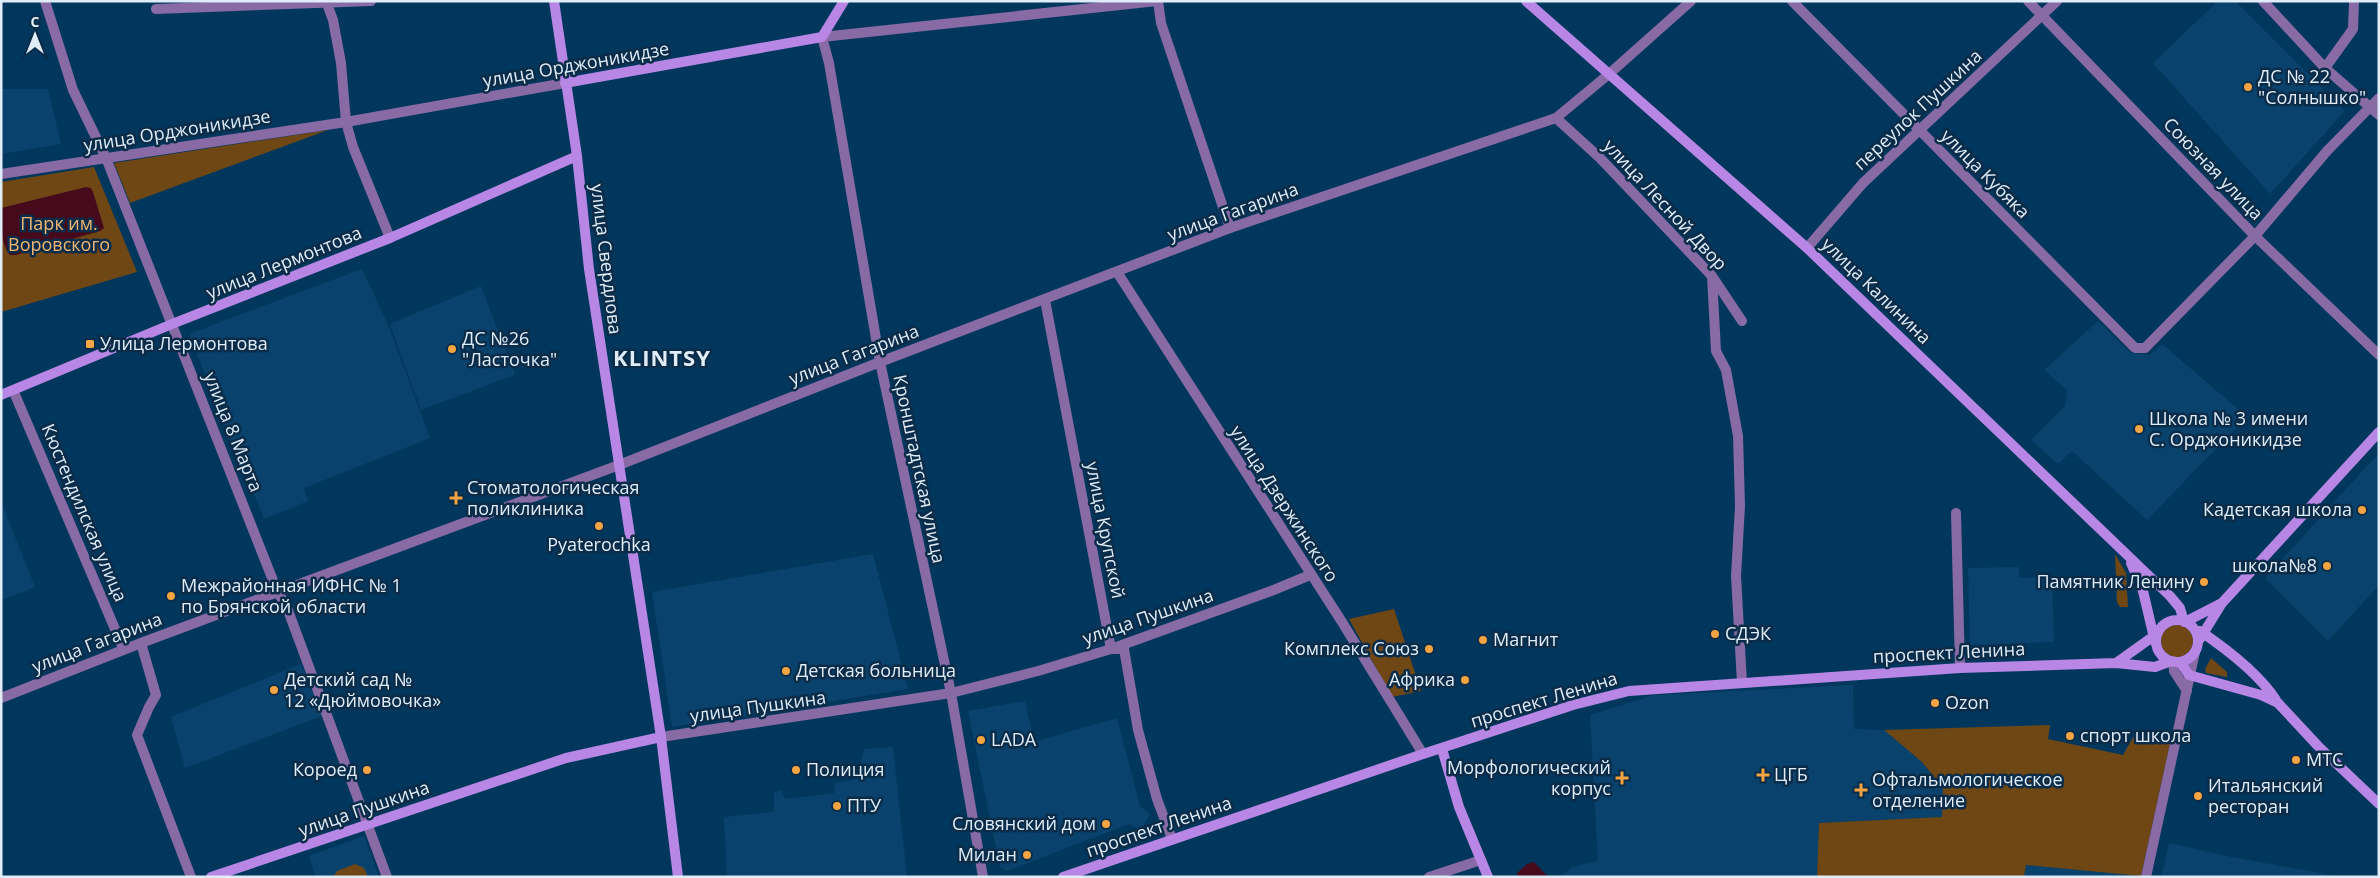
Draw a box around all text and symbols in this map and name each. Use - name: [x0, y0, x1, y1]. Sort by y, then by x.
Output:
- north arrow: [10, 10, 60, 60]
- text: С: [31, 12, 40, 31]
- street label: улица Орджоникидзе: [481, 36, 671, 92]
- street label: переулок Пушкина: [1848, 44, 1986, 175]
- place label: ДС № 22 "Солнышко": [2258, 64, 2366, 109]
- marker: ДС № 22 "Солнышко": [2242, 81, 2254, 93]
- street label: улица Орджоникидзе: [82, 103, 272, 157]
- street label: Союзная улица: [2159, 112, 2269, 225]
- street label: улица Кубяка: [1936, 124, 2035, 223]
- street label: улица Лесной Двор: [1599, 134, 1733, 275]
- street label: улица Гагарина: [1164, 176, 1301, 246]
- street label: улица Свердлова: [586, 182, 628, 335]
- park label: Парк им. Воровского: [8, 211, 110, 256]
- street label: улица Лермонтова: [202, 220, 365, 304]
- street label: улица Калинина: [1817, 232, 1937, 349]
- street label: улица Гагарина: [785, 318, 922, 390]
- place label: ДС №26 "Ласточка": [462, 326, 557, 371]
- place label: Улица Лермонтова: [100, 331, 268, 355]
- marker: Улица Лермонтова: [84, 338, 96, 350]
- district label: KLINTSY: [613, 342, 711, 372]
- marker: ДС №26 "Ласточка": [446, 343, 458, 355]
- street label: улица 8 Марта: [199, 368, 269, 495]
- street label: Кронштадтская улица: [888, 372, 952, 565]
- place label: Школа № 3 имени С. Орджоникидзе: [2149, 406, 2308, 451]
- street label: Кюстендилская улица: [37, 420, 133, 605]
- street label: улица Дзержинского: [1225, 420, 1345, 586]
- marker: Школа № 3 имени С. Орджоникидзе: [2133, 423, 2145, 435]
- street label: улица Крупской: [1081, 459, 1131, 600]
- place label: Стоматологическая поликлиника: [467, 475, 639, 520]
- marker: Стоматологическая поликлиника: [449, 491, 463, 505]
- place label: Кадетская школа: [2203, 497, 2352, 521]
- marker: Кадетская школа: [2356, 504, 2368, 516]
- marker: Pyaterochka: [593, 520, 605, 532]
- place label: Pyaterochka: [547, 532, 651, 556]
- place label: школа№8: [2232, 553, 2317, 577]
- marker: школа№8: [2321, 560, 2333, 572]
- place label: Памятник Ленину: [2036, 569, 2195, 593]
- place label: Межрайонная ИФНС № 1 по Брянской области: [181, 573, 402, 618]
- marker: Памятник Ленину: [2198, 576, 2210, 588]
- street label: улица Пушкина: [1079, 582, 1216, 650]
- marker: Межрайонная ИФНС № 1 по Брянской области: [165, 590, 177, 602]
- street label: улица Гагарина: [28, 606, 165, 678]
- place label: СДЭК: [1725, 621, 1771, 645]
- place label: Магнит: [1493, 627, 1559, 651]
- marker: СДЭК: [1709, 628, 1721, 640]
- marker: Магнит: [1477, 634, 1489, 646]
- place label: Комплекс Союз: [1284, 636, 1419, 660]
- street label: проспект Ленина: [1872, 636, 2026, 668]
- marker: Комплекс Союз: [1423, 643, 1435, 655]
- place label: Детская больница: [796, 658, 956, 682]
- marker: Детская больница: [780, 665, 792, 677]
- street label: проспект Ленина: [1467, 665, 1620, 733]
- place label: Детский сад № 12 «Дюймовочка»: [284, 667, 441, 712]
- place label: Африка: [1389, 667, 1455, 691]
- marker: Африка: [1459, 674, 1471, 686]
- marker: Детский сад № 12 «Дюймовочка»: [268, 684, 280, 696]
- street label: улица Пушкина: [688, 685, 827, 727]
- place label: Ozon: [1945, 690, 1989, 714]
- marker: Ozon: [1929, 697, 1941, 709]
- place label: спорт школа: [2080, 723, 2191, 747]
- place label: LADA: [991, 727, 1037, 751]
- marker: спорт школа: [2064, 730, 2076, 742]
- marker: LADA: [975, 734, 987, 746]
- place label: МТС: [2306, 747, 2343, 771]
- marker: МТС: [2290, 754, 2302, 766]
- place label: Морфологический корпус: [1447, 755, 1611, 800]
- place label: Короед: [293, 757, 357, 781]
- place label: Полиция: [806, 757, 884, 781]
- place label: ЦГБ: [1774, 762, 1808, 786]
- marker: Короед: [361, 764, 373, 776]
- marker: Полиция: [790, 764, 802, 776]
- place label: Офтальмологическое отделение: [1872, 767, 2063, 812]
- marker: ЦГБ: [1756, 768, 1770, 782]
- marker: Морфологический корпус: [1615, 771, 1629, 785]
- place label: Итальянский ресторан: [2208, 773, 2323, 818]
- street label: улица Пушкина: [295, 774, 432, 842]
- marker: Офтальмологическое отделение: [1854, 783, 1868, 797]
- street label: проспект Ленина: [1083, 790, 1235, 862]
- marker: Итальянский ресторан: [2192, 790, 2204, 802]
- place label: ПТУ: [847, 793, 882, 817]
- marker: ПТУ: [831, 800, 843, 812]
- place label: Словянский дом: [952, 811, 1096, 835]
- marker: Словянский дом: [1100, 818, 1112, 830]
- place label: Милан: [958, 842, 1017, 866]
- marker: Милан: [1021, 849, 1033, 861]

